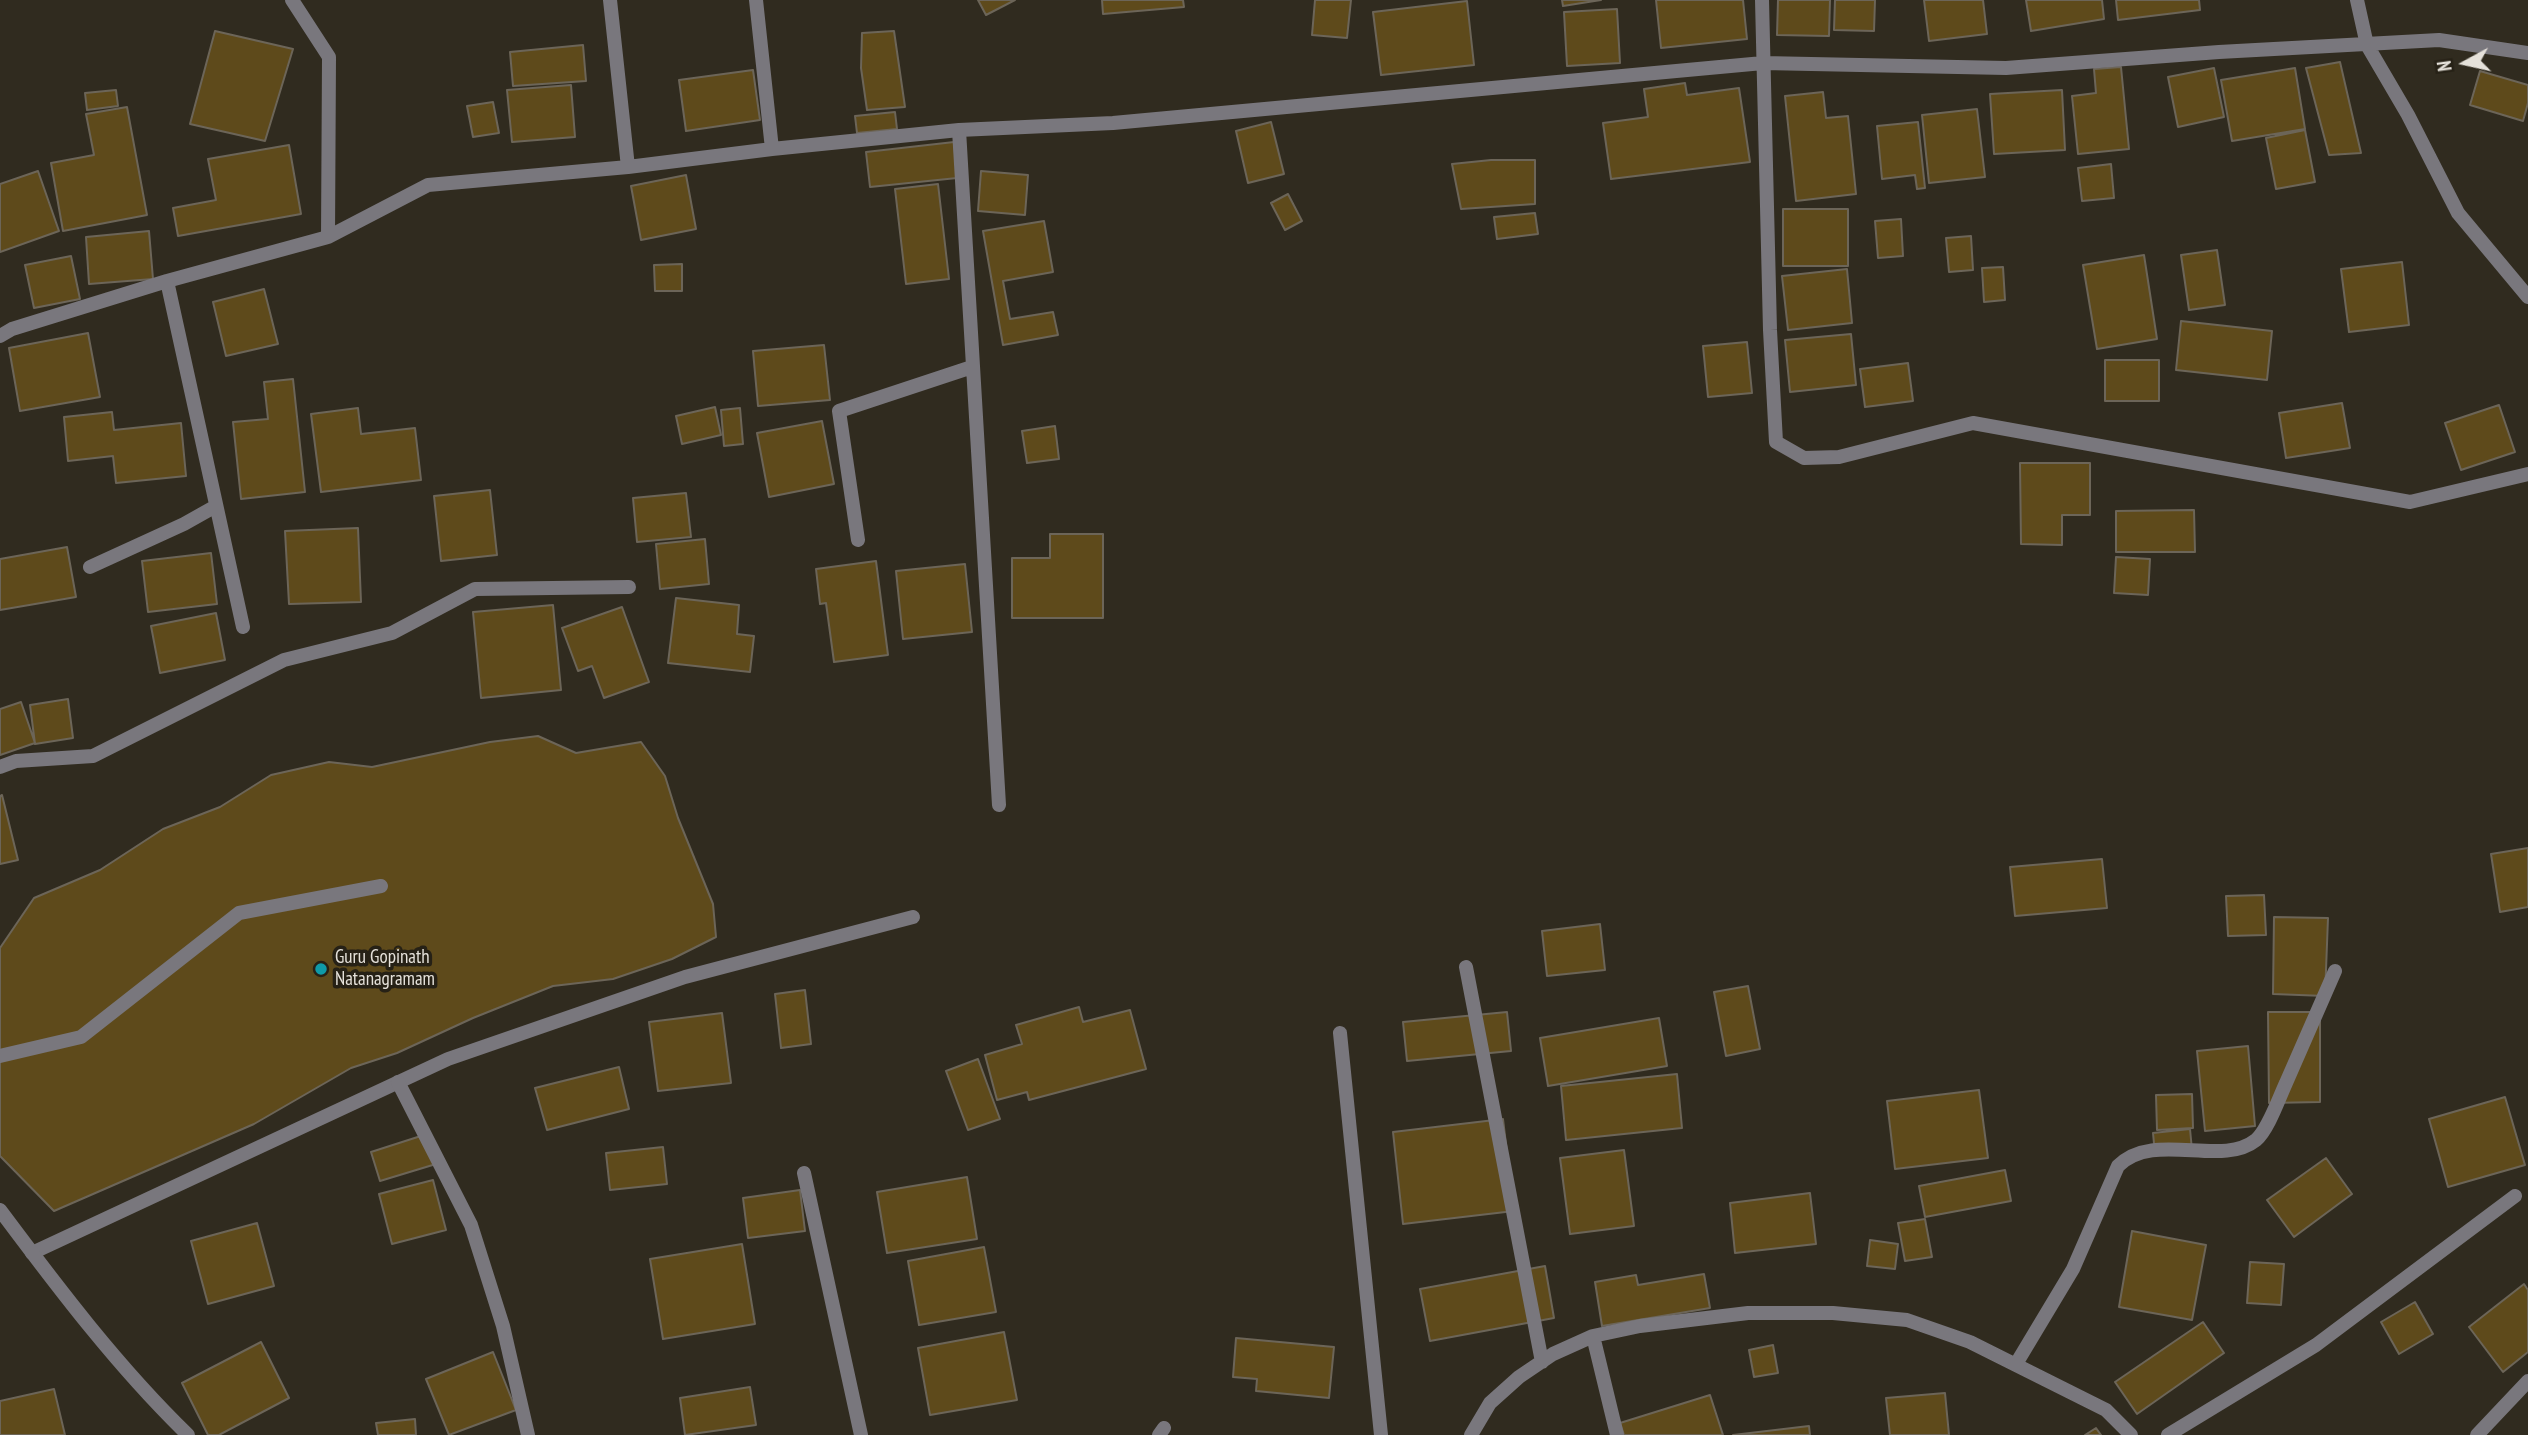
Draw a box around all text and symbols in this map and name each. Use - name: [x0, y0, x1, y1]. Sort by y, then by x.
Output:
- north arrow: [2430, 28, 2500, 98]
- text: N: [2432, 59, 2457, 73]
- place label: Guru Gopinath Natanagramam: [335, 947, 435, 991]
- marker: Guru Gopinath Natanagramam: [313, 961, 329, 977]

